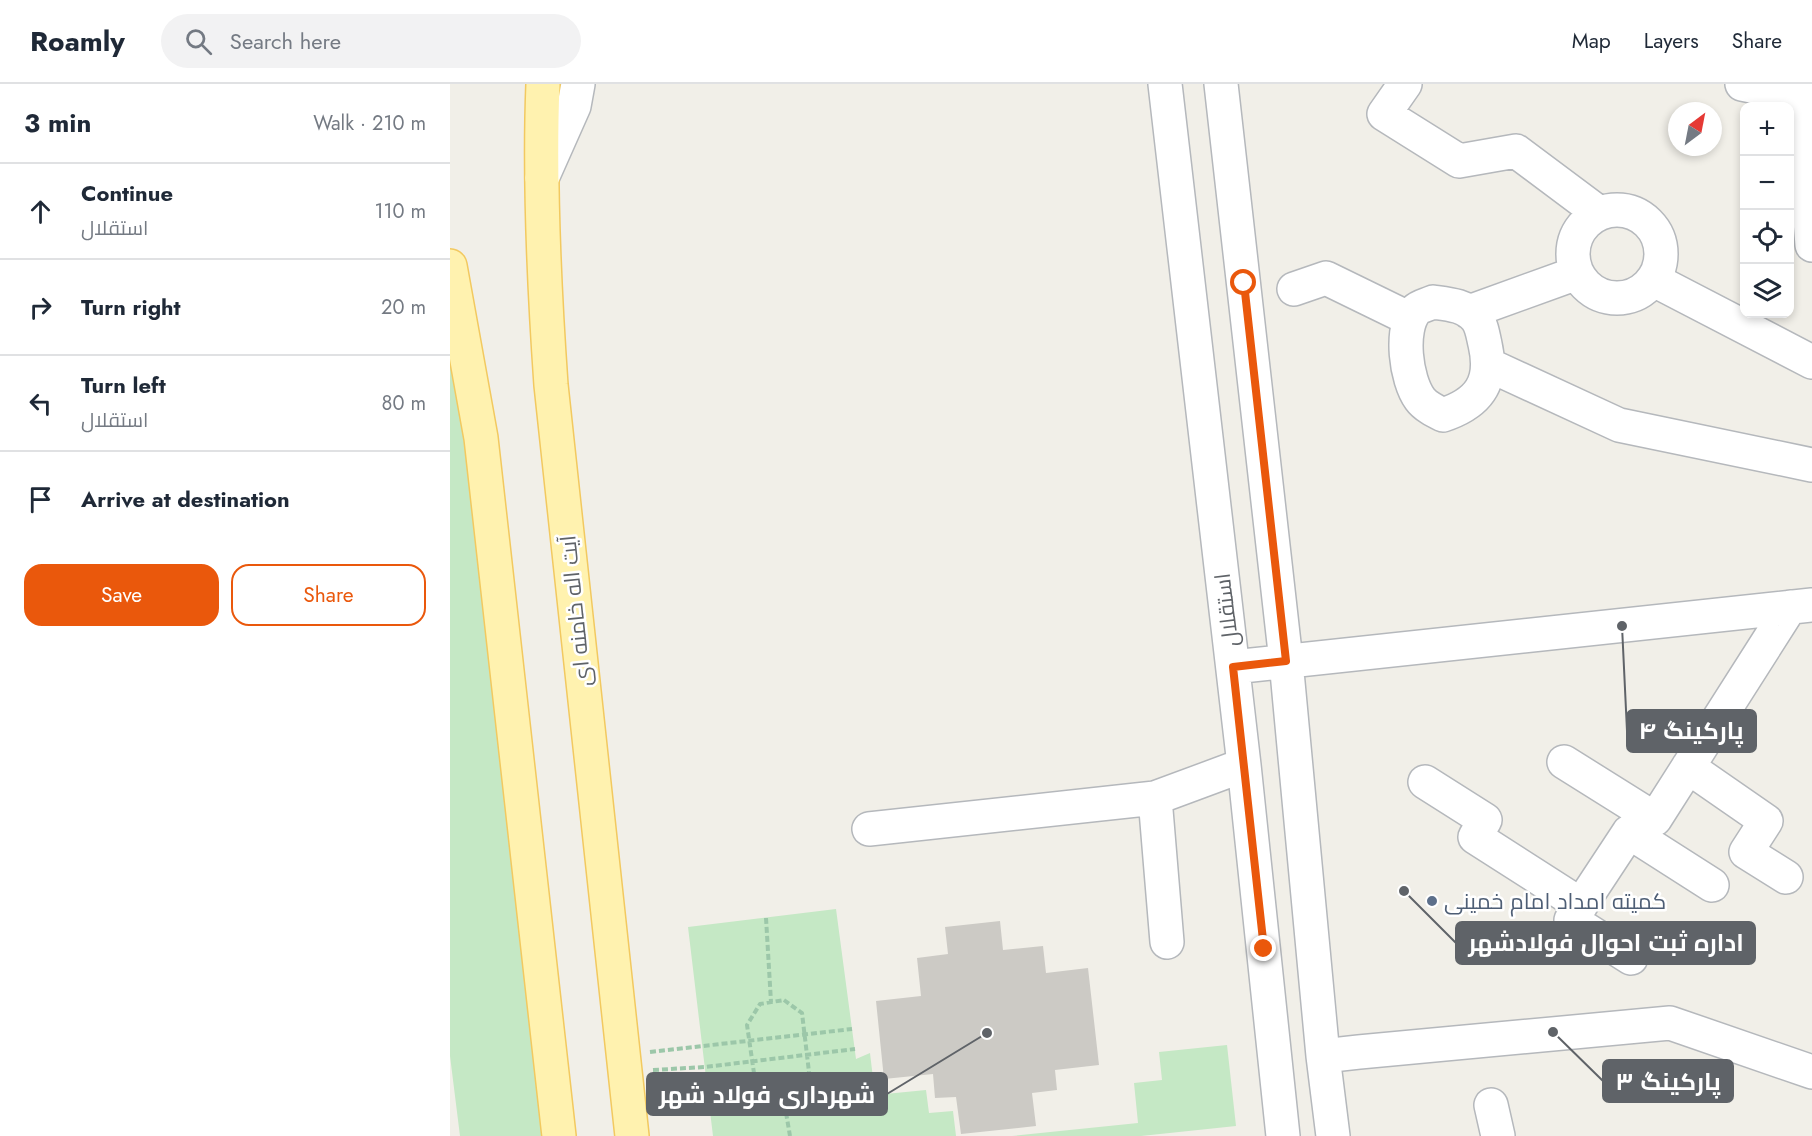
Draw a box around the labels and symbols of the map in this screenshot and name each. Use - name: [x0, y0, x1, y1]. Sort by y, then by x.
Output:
- north arrow: [1668, 102, 1722, 156]
- route start: [1230, 269, 1256, 295]
- street label: آیت اله خامنه ای: [551, 534, 599, 688]
- street label: استقلال: [1206, 571, 1246, 649]
- callout: پارکینگ ۴: [1627, 710, 1756, 752]
- text: پارکینگ ۴: [1638, 713, 1744, 748]
- place label: کمیته امداد امام خمینی: [1444, 885, 1666, 917]
- marker: کمیته امداد امام خمینی: [1425, 894, 1439, 908]
- callout: اداره ثبت احوال فولادشهر: [1456, 922, 1755, 964]
- text: اداره ثبت احوال فولادشهر: [1467, 925, 1744, 960]
- route end: [1250, 935, 1276, 961]
- callout: پارکینگ ۳: [1603, 1060, 1733, 1102]
- text: پارکینگ ۳: [1615, 1064, 1721, 1099]
- callout: شهرداری فولاد شهر: [647, 1073, 887, 1115]
- text: شهرداری فولاد شهر: [658, 1077, 875, 1112]

